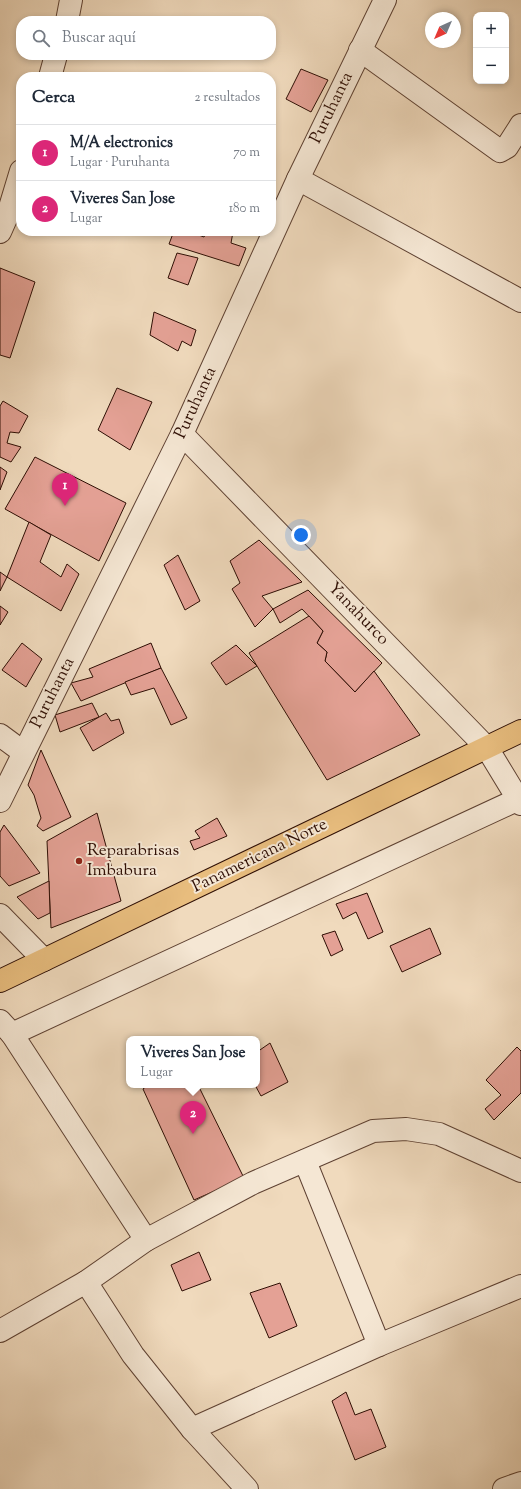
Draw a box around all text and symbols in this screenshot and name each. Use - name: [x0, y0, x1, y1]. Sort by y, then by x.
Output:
- north arrow: [425, 12, 461, 48]
- map controls: [473, 12, 509, 84]
- button: +: [473, 12, 509, 48]
- search box: [16, 16, 276, 60]
- icon: search: [30, 27, 52, 49]
- text: Buscar aquí: [62, 28, 136, 49]
- button: −: [473, 48, 509, 84]
- street label: Puruhanta: [304, 68, 360, 148]
- text: Cerca: [32, 86, 75, 110]
- text: 2 resultados: [194, 89, 260, 107]
- text: M/A electronics: [70, 133, 173, 154]
- text: 1: [43, 144, 47, 162]
- text: 70 m: [233, 144, 260, 162]
- text: Lugar · Puruhanta: [70, 154, 170, 172]
- text: Viveres San Jose: [70, 189, 175, 210]
- text: 2: [42, 200, 48, 218]
- text: 180 m: [229, 200, 260, 218]
- text: Lugar: [70, 210, 102, 228]
- street label: Puruhanta: [169, 363, 223, 443]
- pin: 1: [52, 473, 78, 506]
- your location: [291, 525, 311, 545]
- street label: Yanahurco: [322, 577, 394, 651]
- street label: Puruhanta: [25, 653, 81, 733]
- street label: Panamericana Norte: [188, 813, 332, 899]
- place label: Reparabrisas Imbabura: [87, 839, 180, 883]
- marker: Reparabrisas Imbabura: [74, 856, 84, 866]
- popup: [126, 1036, 260, 1088]
- text: Viveres San Jose: [141, 1043, 245, 1064]
- text: Lugar: [141, 1064, 173, 1082]
- pin: 2: [180, 1101, 206, 1134]

